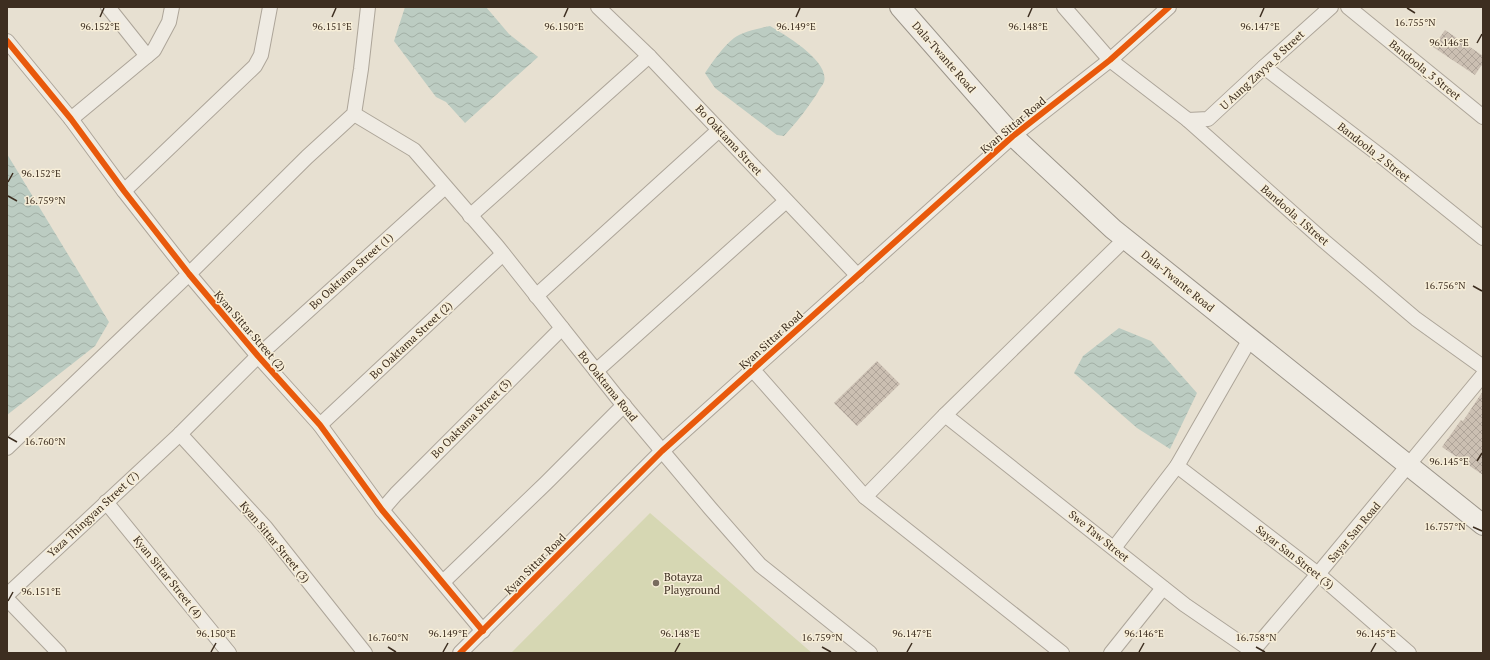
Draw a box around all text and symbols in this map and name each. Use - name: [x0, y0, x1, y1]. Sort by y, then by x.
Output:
- text: 16.755°N: [1395, 16, 1436, 29]
- street label: Dala-Twante Road: [909, 18, 979, 96]
- text: 96.152°E: [80, 20, 120, 33]
- text: 96.151°E: [312, 20, 352, 33]
- text: 96.150°E: [544, 20, 584, 33]
- text: 96.149°E: [776, 20, 816, 33]
- text: 96.148°E: [1008, 20, 1048, 33]
- text: 96.147°E: [1240, 20, 1280, 33]
- street label: U Aung Zayya_8 Street: [1217, 27, 1307, 113]
- text: 96.146°E: [1429, 36, 1469, 49]
- street label: Bandoola_3 Street: [1386, 37, 1464, 103]
- street label: Kyan Sittar Road: [977, 94, 1049, 156]
- street label: Bo Oaktama Street: [693, 102, 765, 178]
- street label: Bandoola_2 Street: [1335, 119, 1413, 185]
- text: 96.152°E: [21, 167, 61, 180]
- street label: Bandoola_1Street: [1258, 182, 1332, 248]
- text: 16.759°N: [25, 194, 66, 207]
- street label: Bo Oaktama Street (1): [306, 230, 396, 312]
- street label: Dala-Twante Road: [1139, 247, 1217, 315]
- text: 16.756°N: [1425, 279, 1466, 292]
- street label: Kyan Sittar Street (2): [211, 288, 289, 374]
- street label: Bo Oaktama Street (2): [367, 298, 455, 382]
- street label: Kyan Sittar Road: [736, 308, 806, 372]
- street label: Bo Oaktama Road: [575, 348, 641, 424]
- street label: Bo Oaktama Street (3): [428, 375, 514, 461]
- text: 16.760°N: [25, 435, 66, 448]
- text: 96.145°E: [1429, 455, 1469, 468]
- street label: Yaza Thingyan Street (7): [44, 468, 142, 560]
- street label: Kyan Sittar Street (3): [237, 498, 313, 586]
- street label: Sayar San Road: [1325, 499, 1383, 565]
- street label: Swe Taw Street: [1066, 507, 1132, 565]
- text: 16.757°N: [1425, 520, 1466, 533]
- street label: Sayar San Street (3): [1253, 522, 1337, 592]
- street label: Kyan Sittar Road: [501, 530, 569, 598]
- street label: Kyan Sittar Street (4): [130, 533, 206, 621]
- place label: Botayza Playground: [664, 570, 720, 597]
- marker: Botayza Playground: [651, 578, 661, 588]
- text: 96.151°E: [21, 585, 61, 598]
- text: 96.150°E: [196, 627, 236, 640]
- text: 96.149°E: [428, 627, 468, 640]
- text: 96.148°E: [660, 627, 700, 640]
- text: 96.147°E: [892, 627, 932, 640]
- text: 96.146°E: [1124, 627, 1164, 640]
- text: 96.145°E: [1356, 627, 1396, 640]
- text: 16.760°N: [368, 631, 409, 644]
- text: 16.759°N: [802, 631, 843, 644]
- text: 16.758°N: [1236, 631, 1277, 644]

